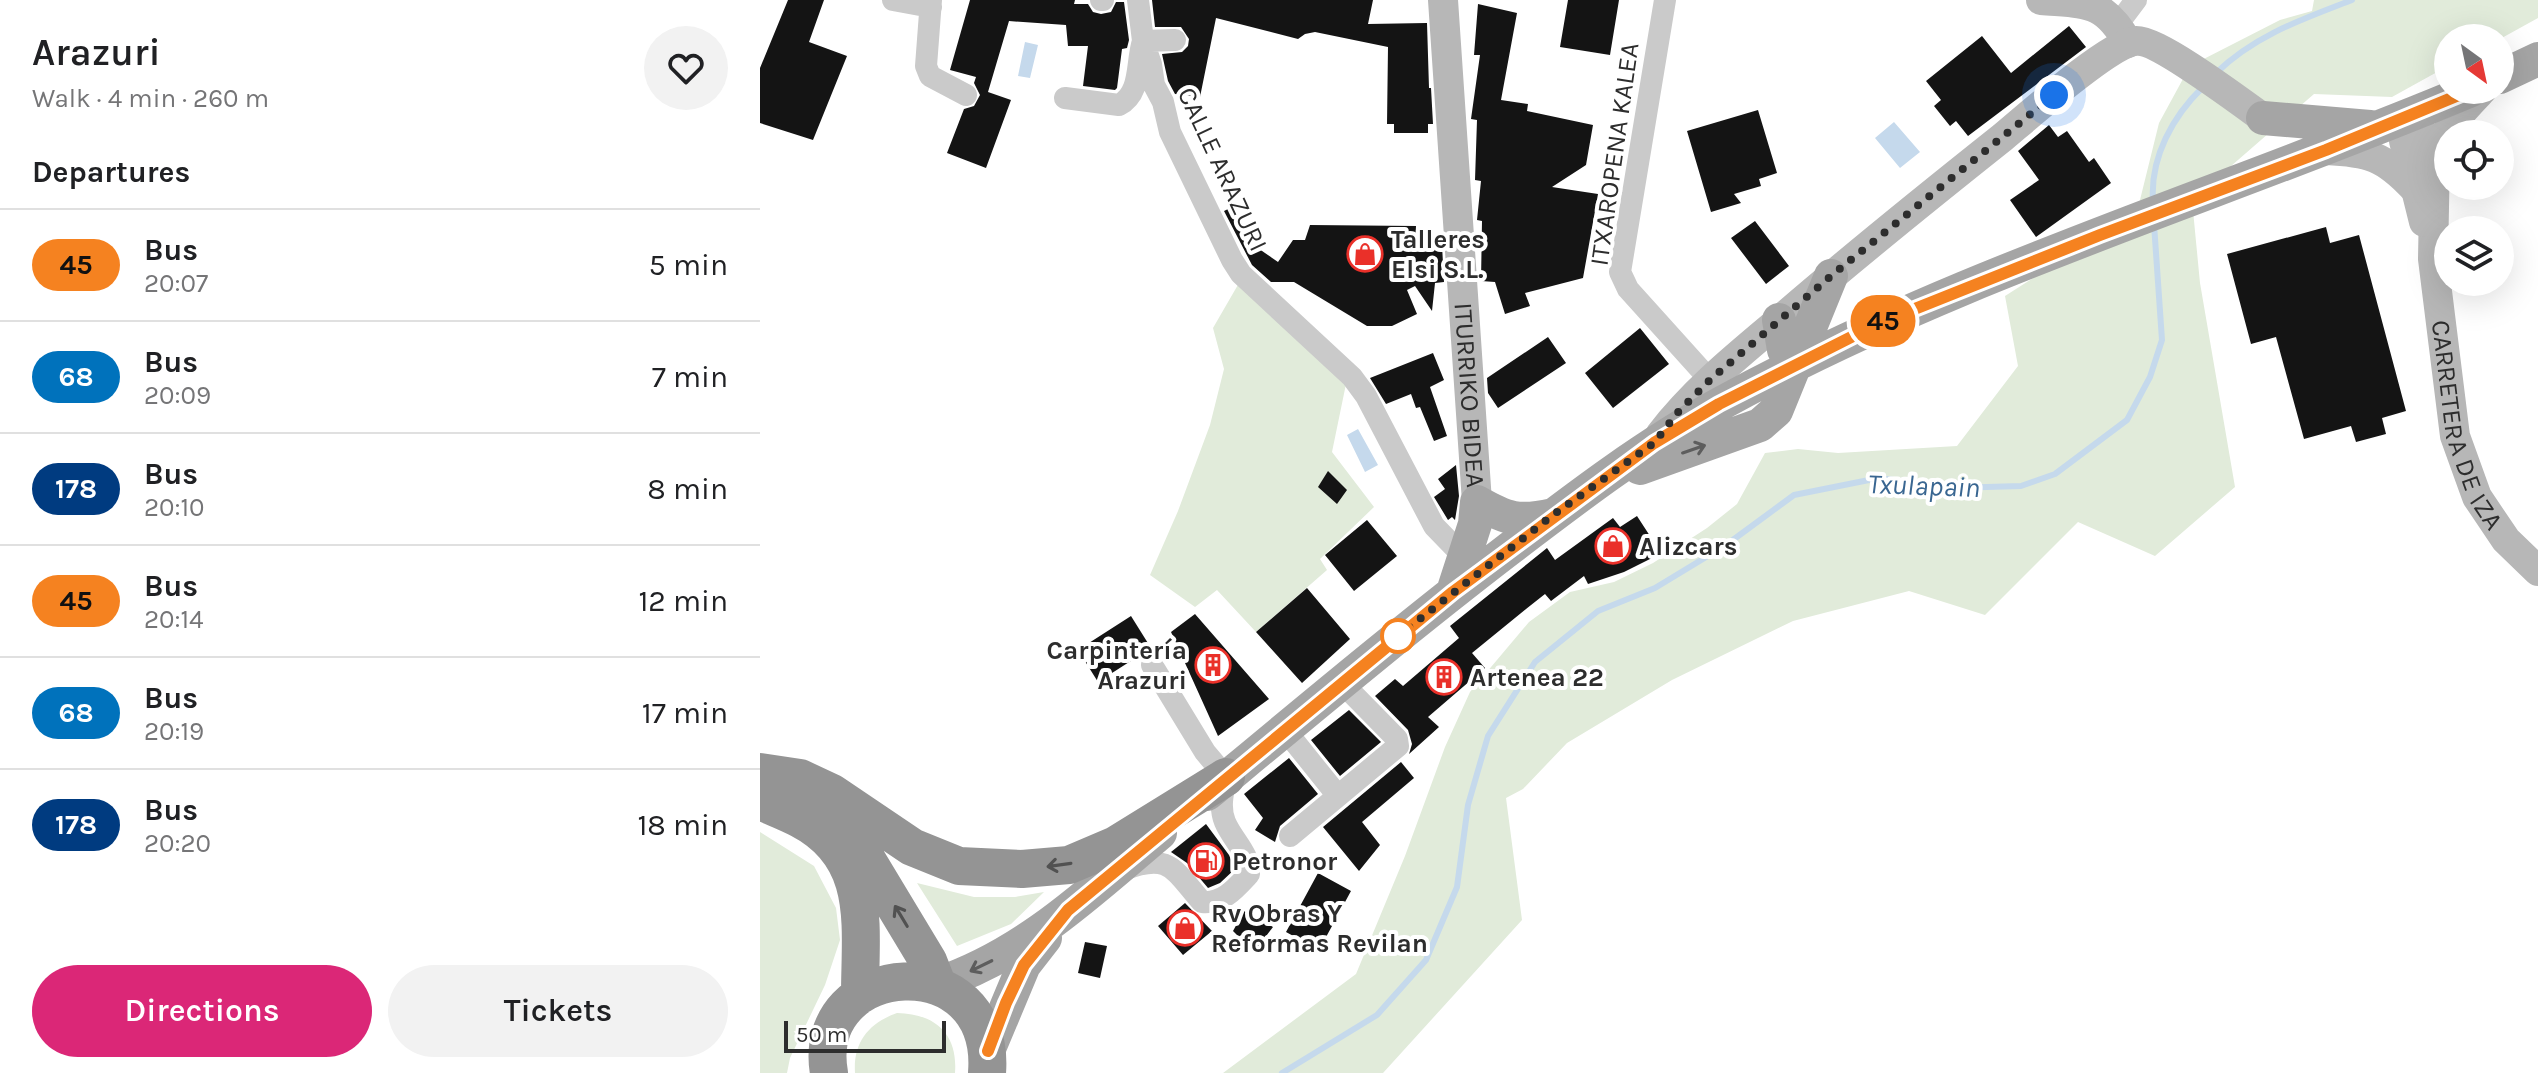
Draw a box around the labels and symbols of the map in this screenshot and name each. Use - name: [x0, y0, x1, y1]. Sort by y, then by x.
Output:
- north arrow: [2434, 24, 2514, 104]
- street label: ITXAROPENA KALEA: [1583, 40, 1646, 268]
- your location: [2034, 75, 2074, 115]
- street label: CALLE ARAZURI: [1171, 82, 1274, 256]
- place label: Talleres Elsi S.L.: [1391, 224, 1485, 285]
- shop icon: Talleres Elsi S.L.: [1346, 235, 1384, 273]
- line badge: 45: [1847, 295, 1919, 347]
- street label: ITURRIKO BIDEA: [1448, 302, 1491, 489]
- street label: CARRETERA DE IZA: [2425, 318, 2510, 536]
- one-way arrow: [1681, 441, 1706, 456]
- water label: Txulapain: [1867, 467, 1981, 504]
- shop icon: Alizcars: [1594, 527, 1632, 565]
- place label: Alizcars: [1639, 531, 1737, 562]
- unlabelled marker: [1381, 619, 1415, 653]
- place label: Carpintería Arazuri: [1047, 635, 1187, 696]
- building icon: Carpintería Arazuri: [1194, 646, 1232, 684]
- building icon: Artenea 22: [1425, 658, 1463, 696]
- place label: Artenea 22: [1470, 662, 1604, 693]
- fuel station icon: Petronor: [1187, 842, 1225, 880]
- place label: Petronor: [1232, 846, 1338, 877]
- one-way arrow: [1047, 858, 1073, 873]
- place label: Rv Obras Y Reformas Revilan: [1211, 898, 1428, 959]
- one-way arrow: [892, 905, 908, 928]
- shop icon: Rv Obras Y Reformas Revilan: [1166, 909, 1204, 947]
- one-way arrow: [970, 959, 994, 975]
- scale bar: [784, 1017, 946, 1053]

